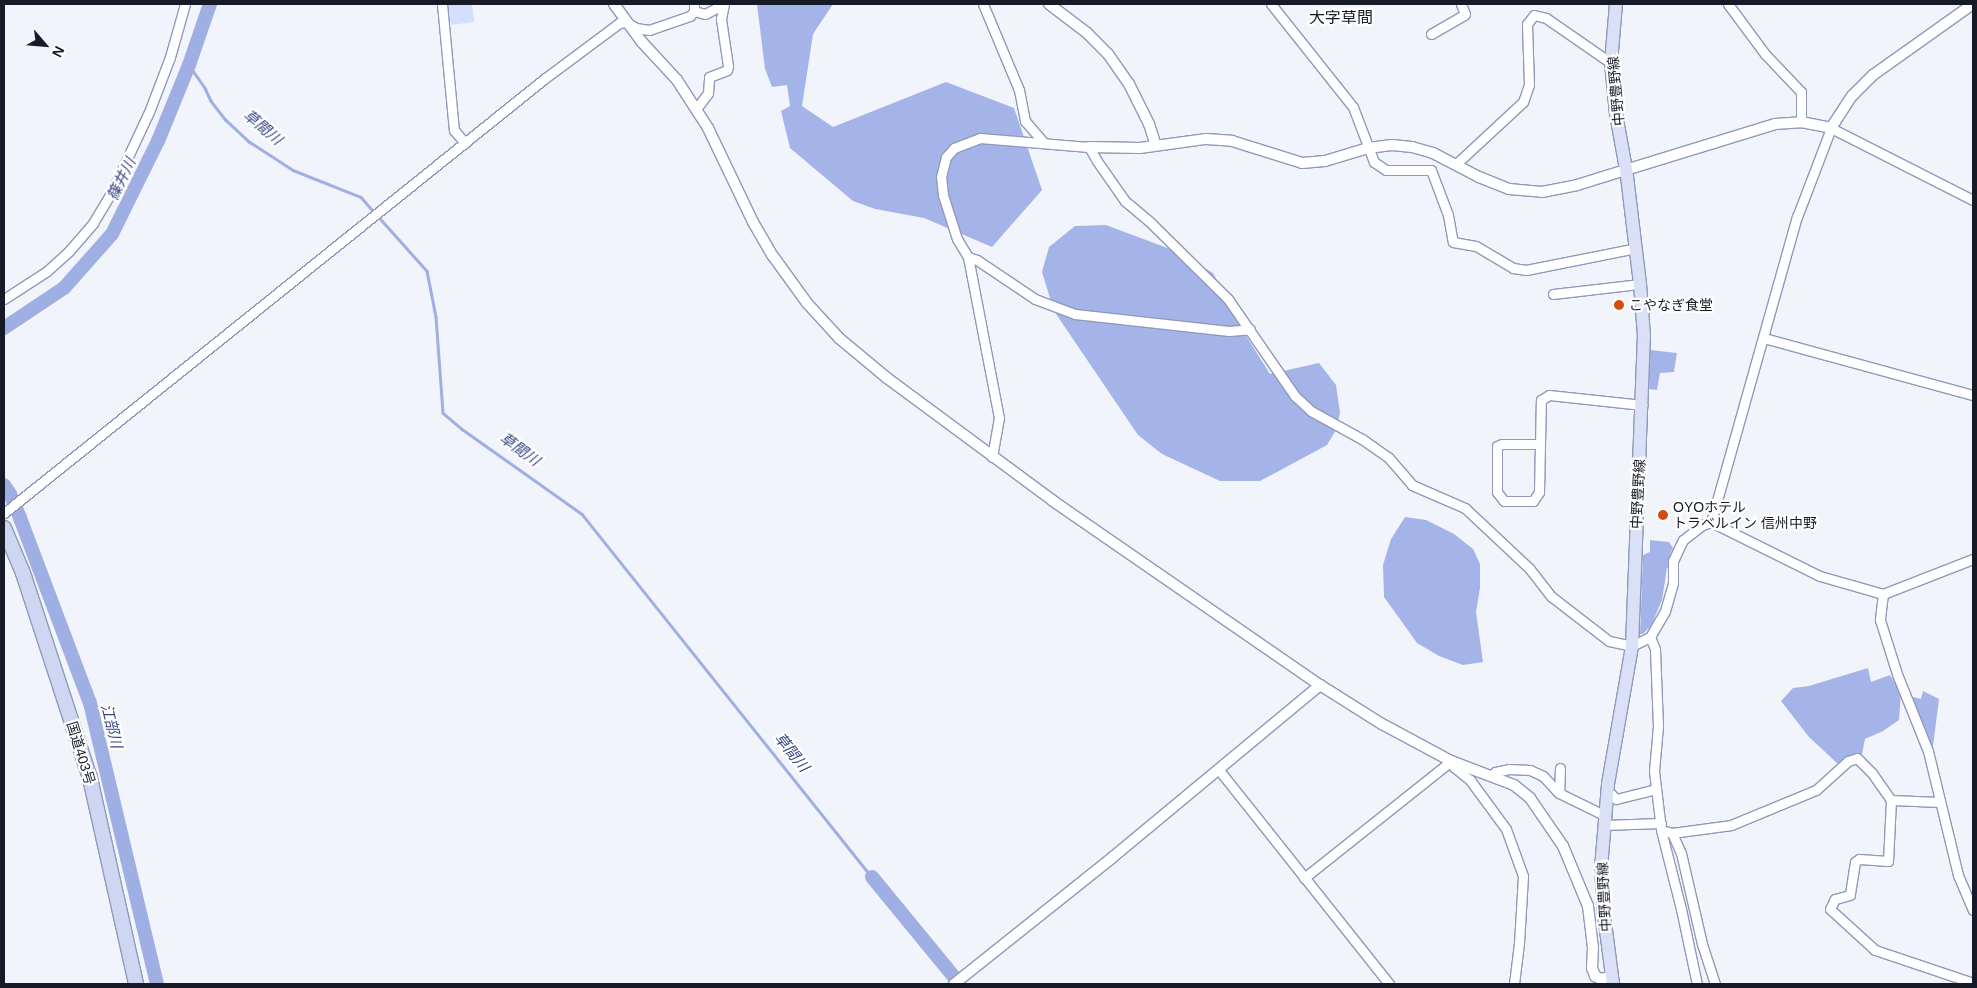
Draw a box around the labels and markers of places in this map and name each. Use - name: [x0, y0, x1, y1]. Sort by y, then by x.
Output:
- place label: こやなぎ食堂: [1629, 297, 1713, 313]
- marker: こやなぎ食堂: [1613, 299, 1625, 311]
- place label: OYOホテル トラベルイン 信州中野: [1673, 499, 1817, 532]
- marker: OYOホテル トラベルイン 信州中野: [1657, 509, 1669, 521]

